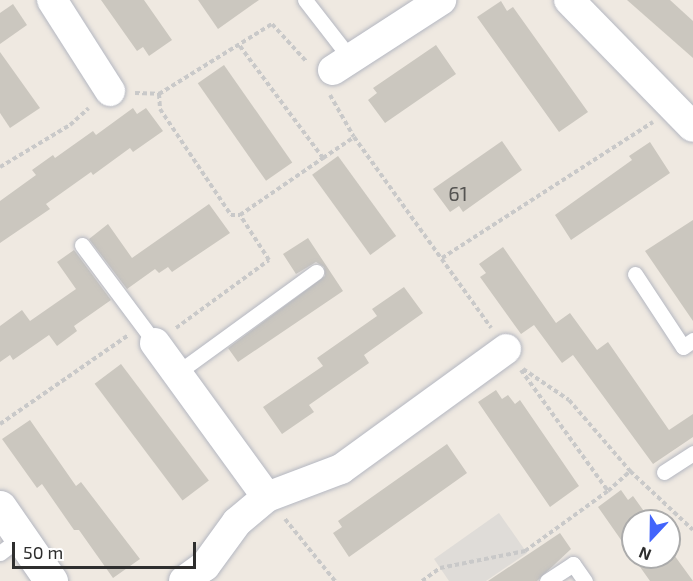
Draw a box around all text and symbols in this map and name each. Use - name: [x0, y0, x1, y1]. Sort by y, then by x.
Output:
- house number: 61: [448, 181, 468, 205]
- north arrow: [621, 509, 681, 569]
- scale bar: [15, 530, 200, 568]
- text: 50 m: [23, 541, 63, 563]
- text: N: [636, 543, 654, 565]

